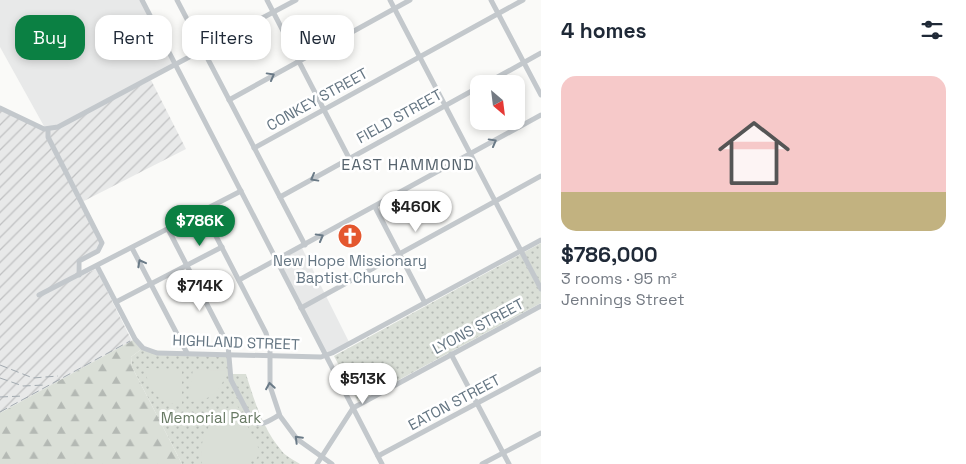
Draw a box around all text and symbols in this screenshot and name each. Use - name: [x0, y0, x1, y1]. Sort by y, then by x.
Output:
- chip: Buy: [15, 15, 85, 60]
- chip: Rent: [95, 15, 172, 60]
- chip: Filters: [182, 15, 271, 60]
- chip: New: [281, 15, 354, 60]
- icon: filters: [918, 16, 946, 44]
- text: 4 homes: [561, 17, 647, 44]
- street label: CONKEY STREET: [263, 63, 371, 135]
- one-way arrow: [266, 73, 275, 83]
- north arrow: [470, 75, 525, 130]
- map controls: [470, 75, 525, 130]
- street label: FIELD STREET: [353, 85, 445, 147]
- icon: home: [709, 108, 799, 198]
- one-way arrow: [487, 138, 496, 148]
- district label: EAST HAMMOND: [341, 154, 475, 175]
- one-way arrow: [310, 172, 319, 182]
- pin: $460K: [381, 190, 451, 233]
- text: $460K: [391, 196, 441, 217]
- pin: $786K: [165, 204, 235, 247]
- text: $786K: [176, 210, 224, 231]
- church icon: New Hope Missionary Baptist Church: [337, 223, 363, 249]
- one-way arrow: [314, 233, 323, 243]
- text: $786,000: [561, 241, 658, 268]
- place label: New Hope Missionary Baptist Church: [273, 251, 427, 287]
- one-way arrow: [137, 260, 147, 269]
- text: 3 rooms · 95 m²: [561, 268, 677, 289]
- pin: $714K: [165, 270, 235, 312]
- text: $714K: [177, 275, 223, 296]
- text: Jennings Street: [561, 289, 685, 310]
- street label: LYONS STREET: [429, 294, 527, 358]
- street label: HIGHLAND STREET: [172, 330, 300, 354]
- pin: $513K: [328, 362, 398, 405]
- text: $513K: [340, 368, 386, 389]
- street label: EATON STREET: [405, 370, 504, 434]
- one-way arrow: [265, 382, 276, 390]
- park label: Memorial Park: [161, 408, 261, 427]
- one-way arrow: [295, 436, 304, 445]

